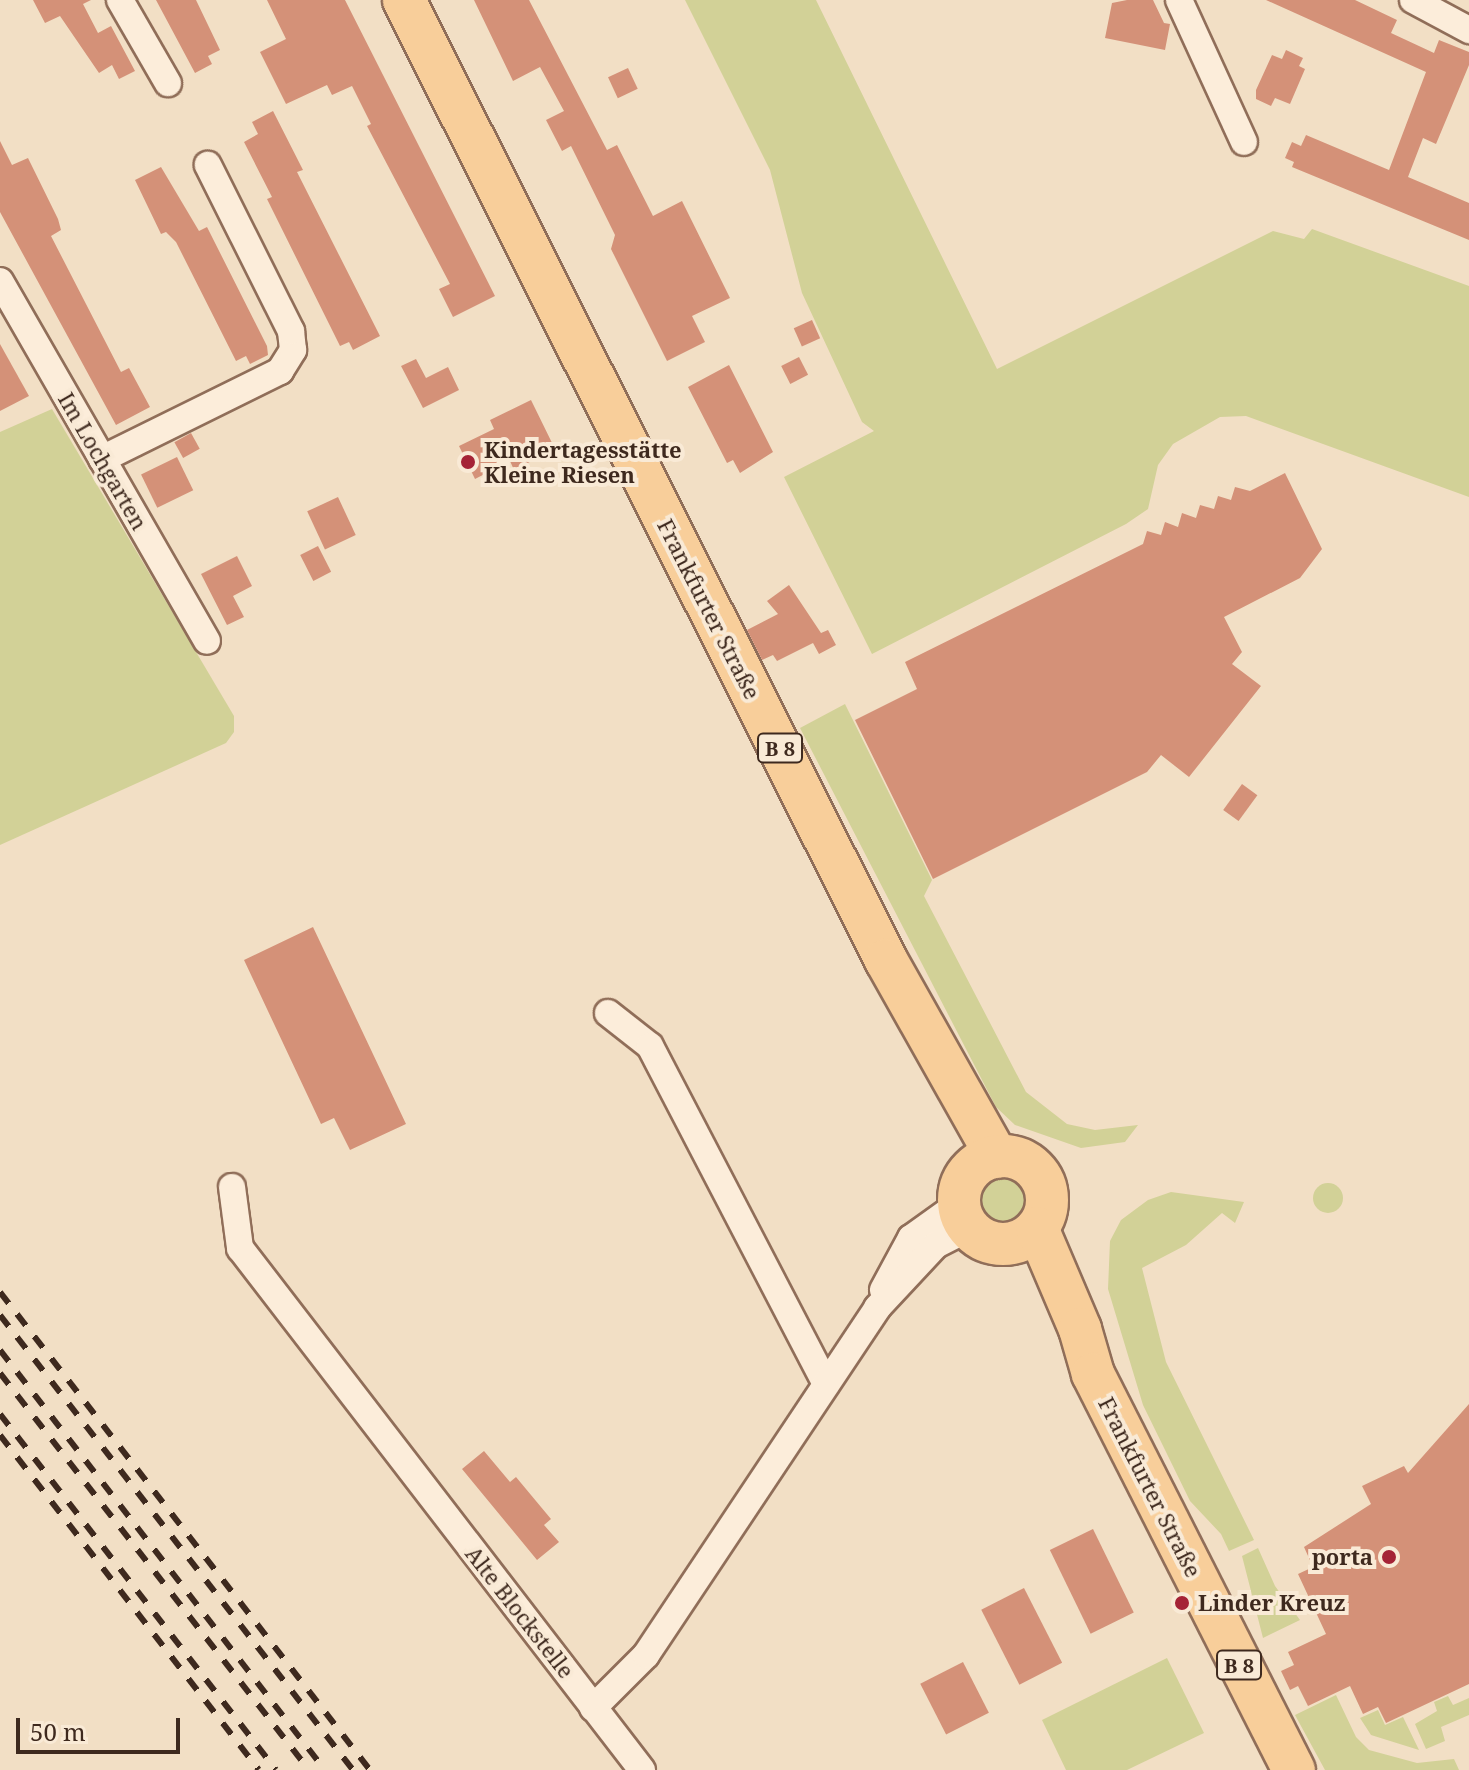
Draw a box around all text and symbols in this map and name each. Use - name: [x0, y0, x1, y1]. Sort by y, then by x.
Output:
- street label: Im Lochgarten: [53, 388, 153, 534]
- place label: Kindertagesstätte Kleine Riesen: [484, 436, 682, 488]
- marker: Kindertagesstätte Kleine Riesen: [459, 453, 477, 471]
- street label: Frankfurter Straße: [652, 515, 766, 703]
- road number: B 8: [756, 732, 804, 764]
- street label: Frankfurter Straße: [1093, 1393, 1207, 1581]
- street label: Alte Blockstelle: [460, 1541, 580, 1683]
- place label: porta: [1312, 1544, 1373, 1570]
- marker: porta: [1380, 1548, 1398, 1566]
- place label: Linder Kreuz: [1198, 1590, 1345, 1616]
- marker: Linder Kreuz: [1173, 1594, 1191, 1612]
- road number: B 8: [1215, 1649, 1263, 1681]
- scale bar: [20, 1702, 184, 1752]
- text: 50 m: [30, 1715, 86, 1748]

